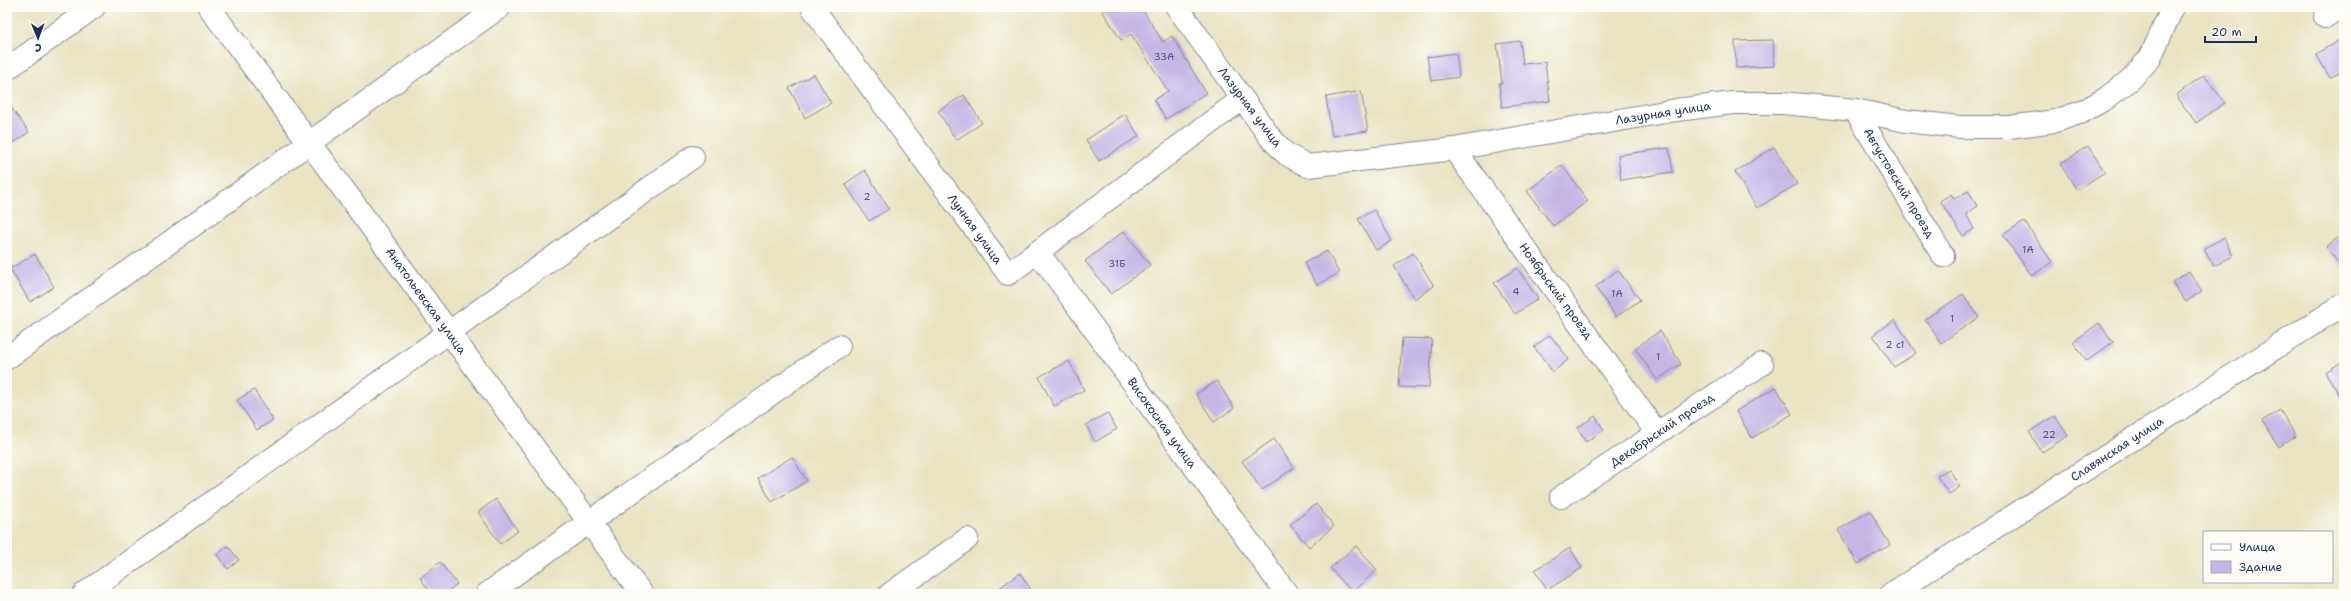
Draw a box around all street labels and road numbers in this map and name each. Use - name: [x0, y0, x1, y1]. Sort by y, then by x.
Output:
- street label: Лазурная улица: [1215, 64, 1286, 151]
- street label: Лазурная улица: [1614, 97, 1712, 128]
- street label: Августовский проезд: [1860, 125, 1938, 241]
- street label: Лунная улица: [944, 191, 1006, 268]
- street label: Ноябрьский проезд: [1516, 240, 1597, 343]
- street label: Анатольевская улица: [382, 245, 470, 358]
- street label: Високосная улица: [1124, 375, 1201, 472]
- street label: Декабрьский проезд: [1607, 389, 1717, 471]
- street label: Славянская улица: [2067, 413, 2167, 485]

